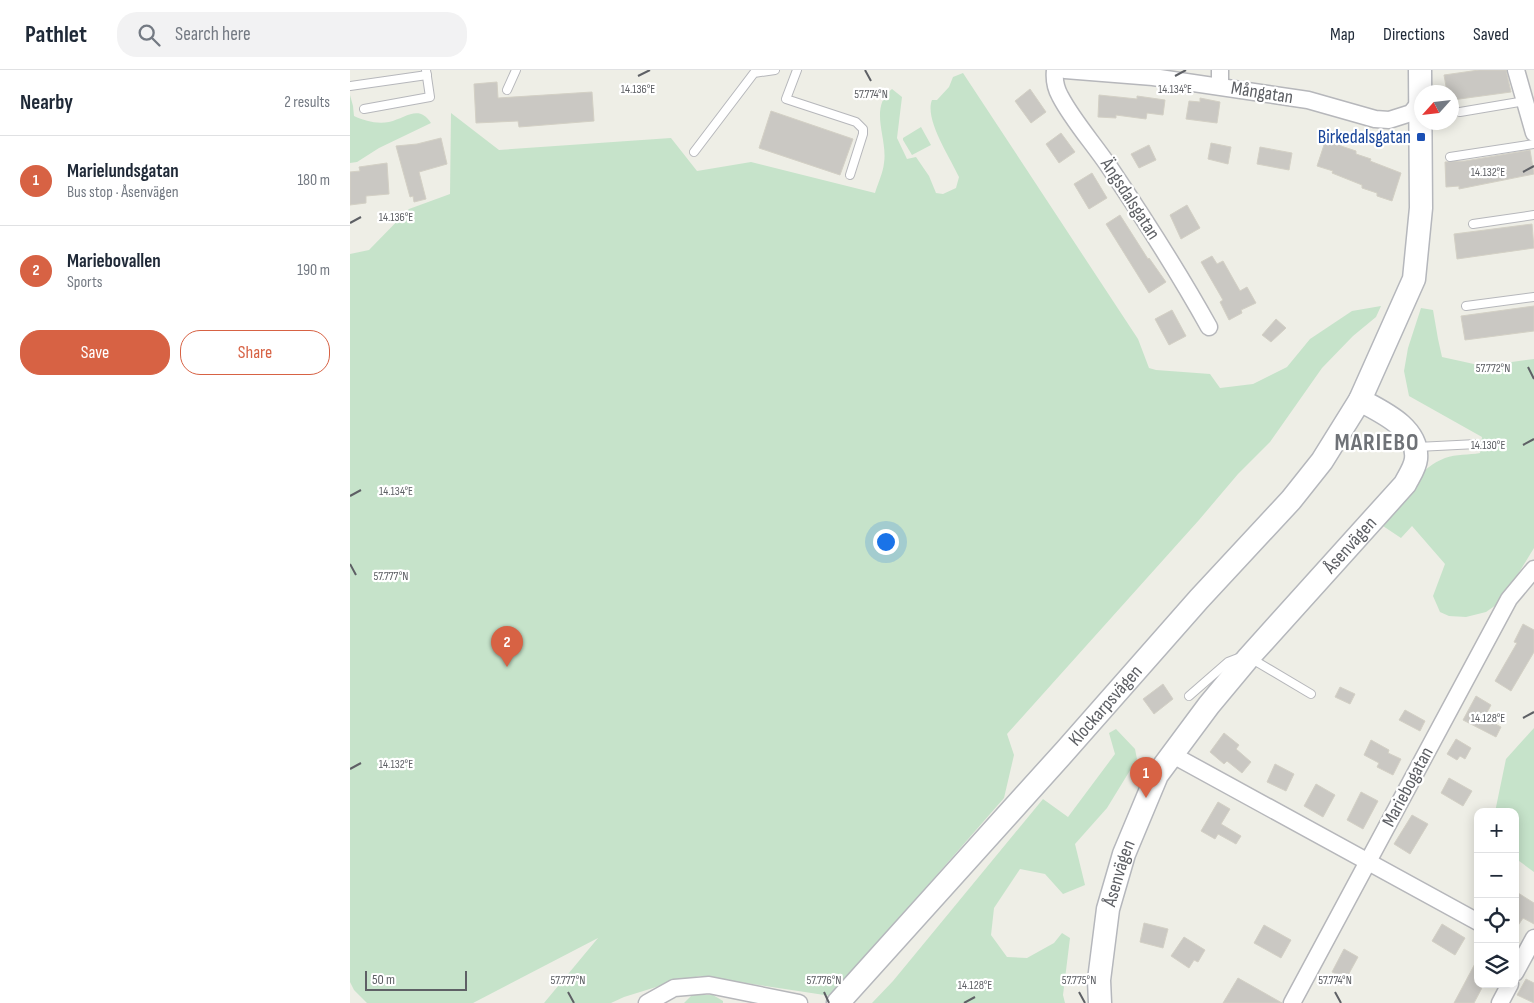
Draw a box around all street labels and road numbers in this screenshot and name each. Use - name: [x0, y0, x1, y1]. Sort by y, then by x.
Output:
- street label: Mångatan: [1229, 77, 1295, 109]
- street label: Ängsdalsgatan: [1095, 153, 1165, 244]
- street label: Åsenvägen: [1318, 512, 1381, 579]
- street label: Klockarpsvägen: [1064, 660, 1147, 751]
- street label: Mariebogatan: [1377, 743, 1439, 831]
- street label: Åsenvägen: [1098, 836, 1140, 910]

